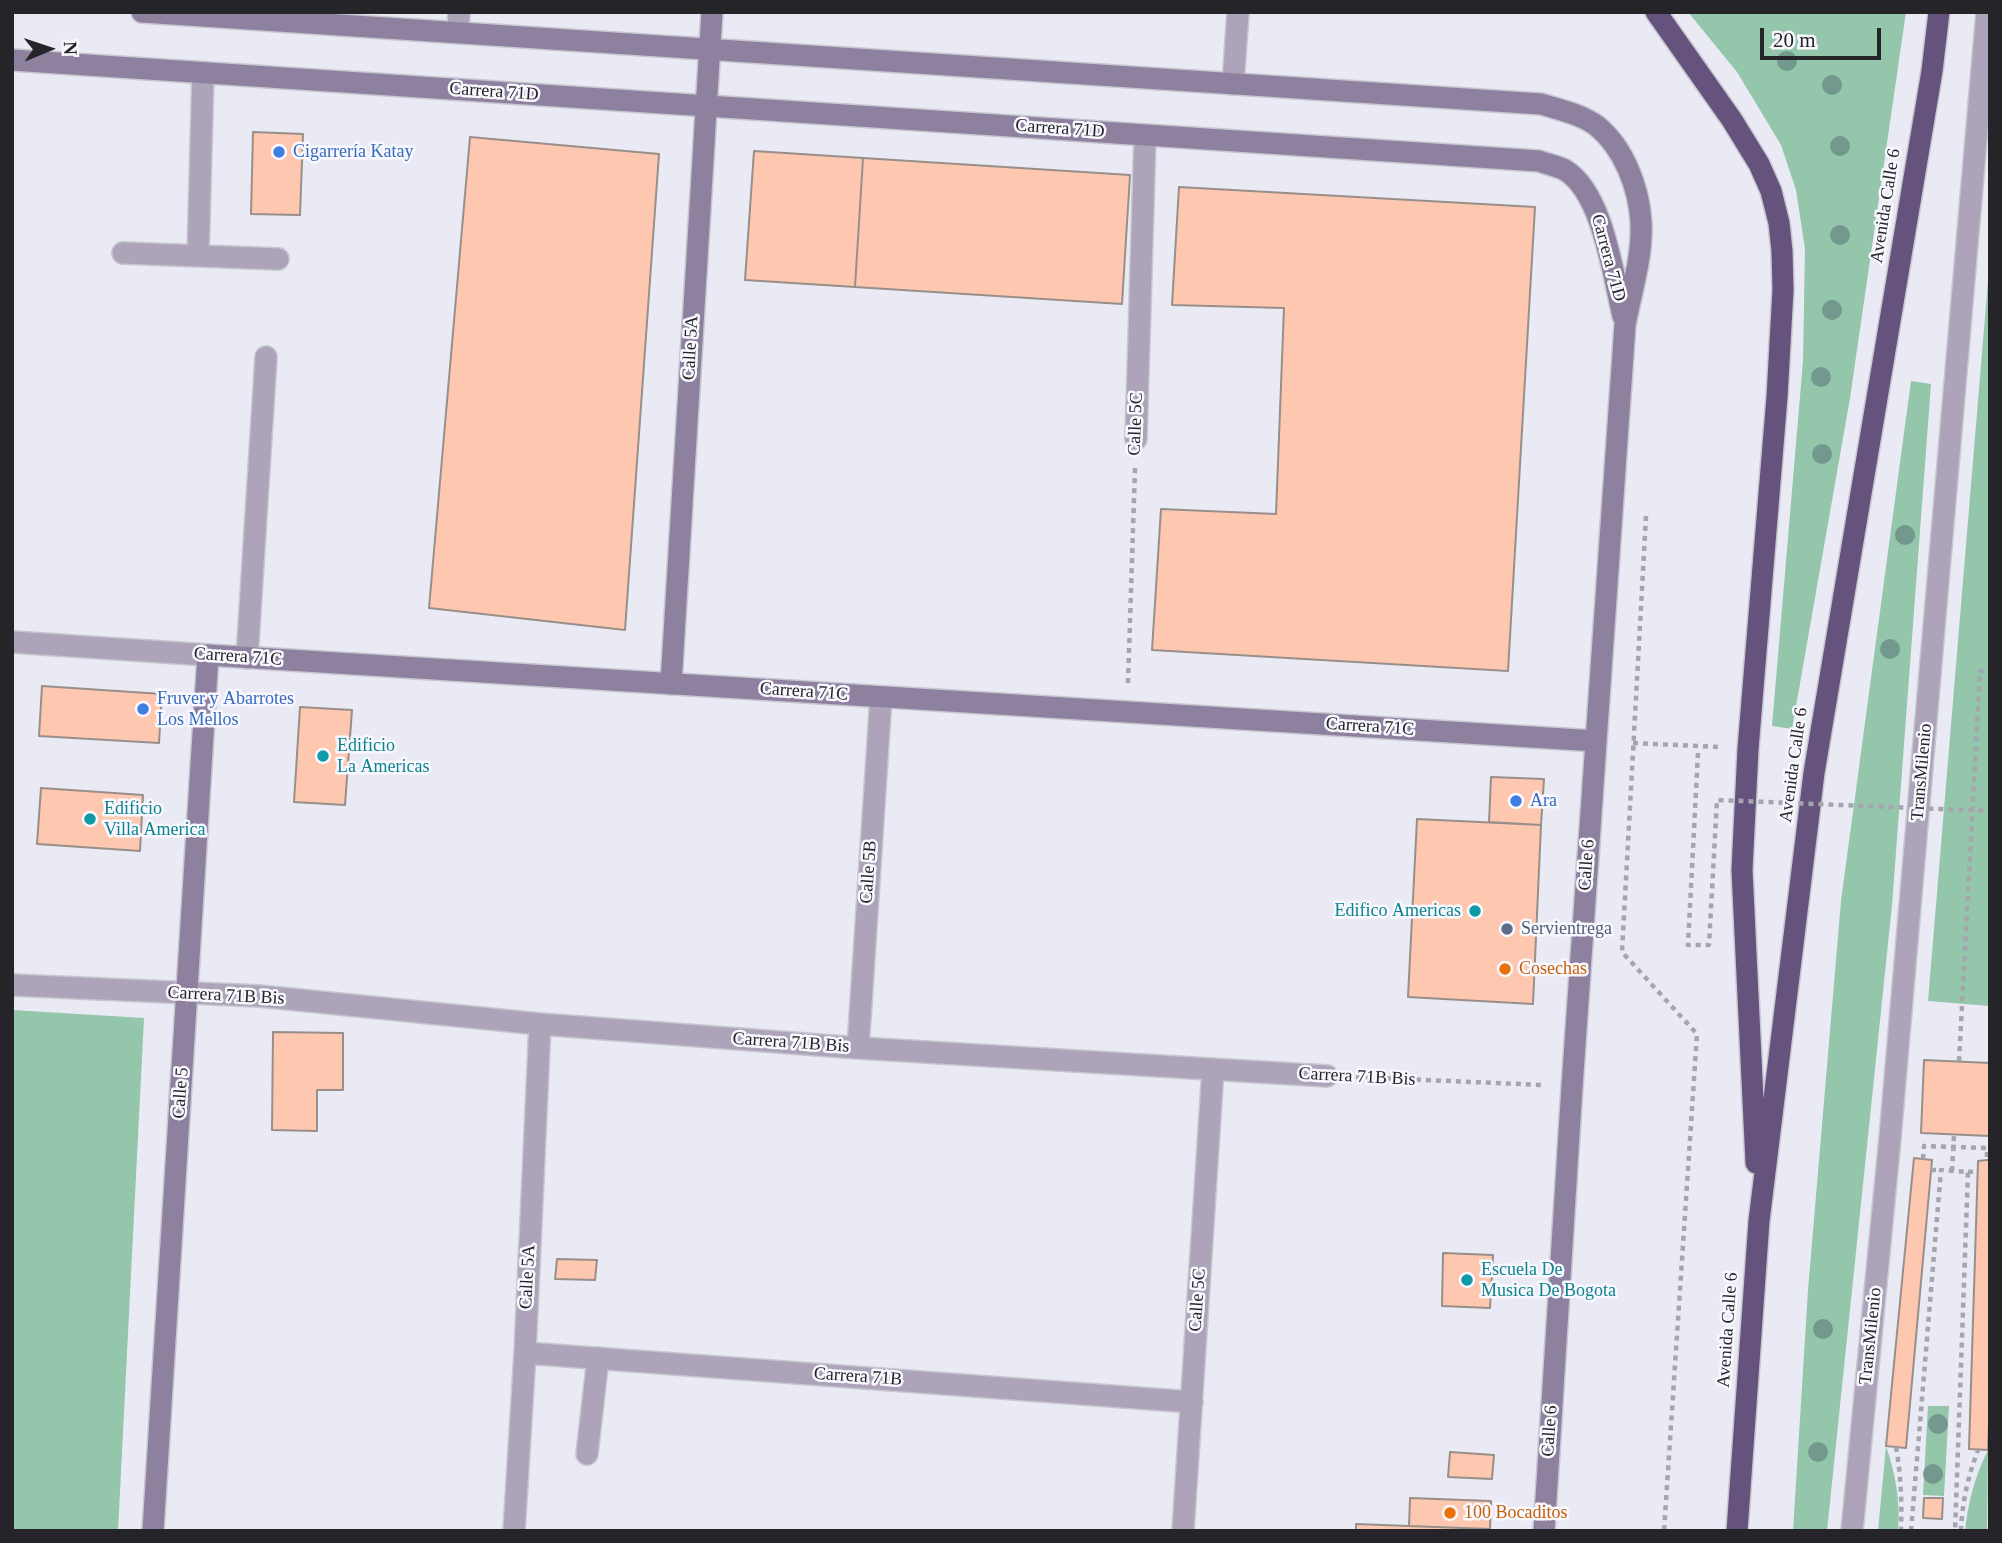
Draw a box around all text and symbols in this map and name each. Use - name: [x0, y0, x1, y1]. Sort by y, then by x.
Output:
- north arrow: [14, 14, 84, 84]
- scale bar: [1764, 14, 1885, 58]
- text: 20 m: [1773, 28, 1816, 52]
- text: N: [60, 41, 81, 55]
- street label: Carrera 71D: [449, 78, 539, 106]
- street label: Carrera 71D: [1015, 115, 1105, 143]
- place label: Cigarrería Katay: [293, 141, 413, 163]
- marker: Cigarrería Katay: [271, 144, 287, 160]
- street label: Avenida Calle 6: [1866, 147, 1906, 265]
- street label: Carrera 71D: [1586, 212, 1630, 304]
- street label: Calle 5A: [679, 315, 703, 381]
- street label: Calle 5C: [1124, 392, 1148, 456]
- street label: Carrera 71C: [193, 643, 283, 671]
- street label: Carrera 71C: [759, 678, 849, 706]
- place label: Fruver y Abarrotes Los Mellos: [157, 688, 294, 730]
- marker: Fruver y Abarrotes Los Mellos: [135, 701, 151, 717]
- street label: Avenida Calle 6: [1775, 706, 1813, 824]
- street label: Carrera 71C: [1325, 713, 1415, 741]
- street label: TransMilenio: [1907, 723, 1937, 821]
- place label: Edificio La Americas: [337, 735, 429, 778]
- marker: Edificio La Americas: [315, 748, 331, 764]
- place label: Ara: [1530, 790, 1557, 812]
- marker: Ara: [1508, 793, 1524, 809]
- place label: Edificio Villa America: [104, 798, 205, 840]
- marker: Edificio Villa America: [82, 811, 98, 827]
- street label: Calle 6: [1574, 839, 1600, 891]
- street label: Calle 5B: [856, 840, 882, 904]
- place label: Edifico Americas: [1335, 900, 1461, 922]
- marker: Edifico Americas: [1467, 903, 1483, 919]
- place label: Servientrega: [1521, 918, 1612, 940]
- marker: Servientrega: [1499, 921, 1515, 937]
- place label: Cosechas: [1519, 958, 1587, 980]
- marker: Cosechas: [1497, 961, 1513, 977]
- street label: Carrera 71B Bis: [167, 982, 285, 1010]
- street label: Carrera 71B Bis: [732, 1028, 850, 1058]
- street label: Carrera 71B Bis: [1298, 1063, 1416, 1091]
- street label: Calle 5: [168, 1067, 194, 1119]
- street label: Calle 5A: [516, 1244, 540, 1310]
- place label: Escuela De Musica De Bogota: [1481, 1259, 1616, 1302]
- street label: Calle 5C: [1185, 1268, 1211, 1332]
- marker: Escuela De Musica De Bogota: [1459, 1272, 1475, 1288]
- street label: Avenida Calle 6: [1713, 1272, 1743, 1388]
- street label: TransMilenio: [1855, 1286, 1887, 1386]
- street label: Carrera 71B: [813, 1363, 903, 1391]
- street label: Calle 6: [1537, 1405, 1563, 1457]
- place label: 100 Bocaditos: [1464, 1502, 1567, 1524]
- marker: 100 Bocaditos: [1442, 1505, 1458, 1521]

